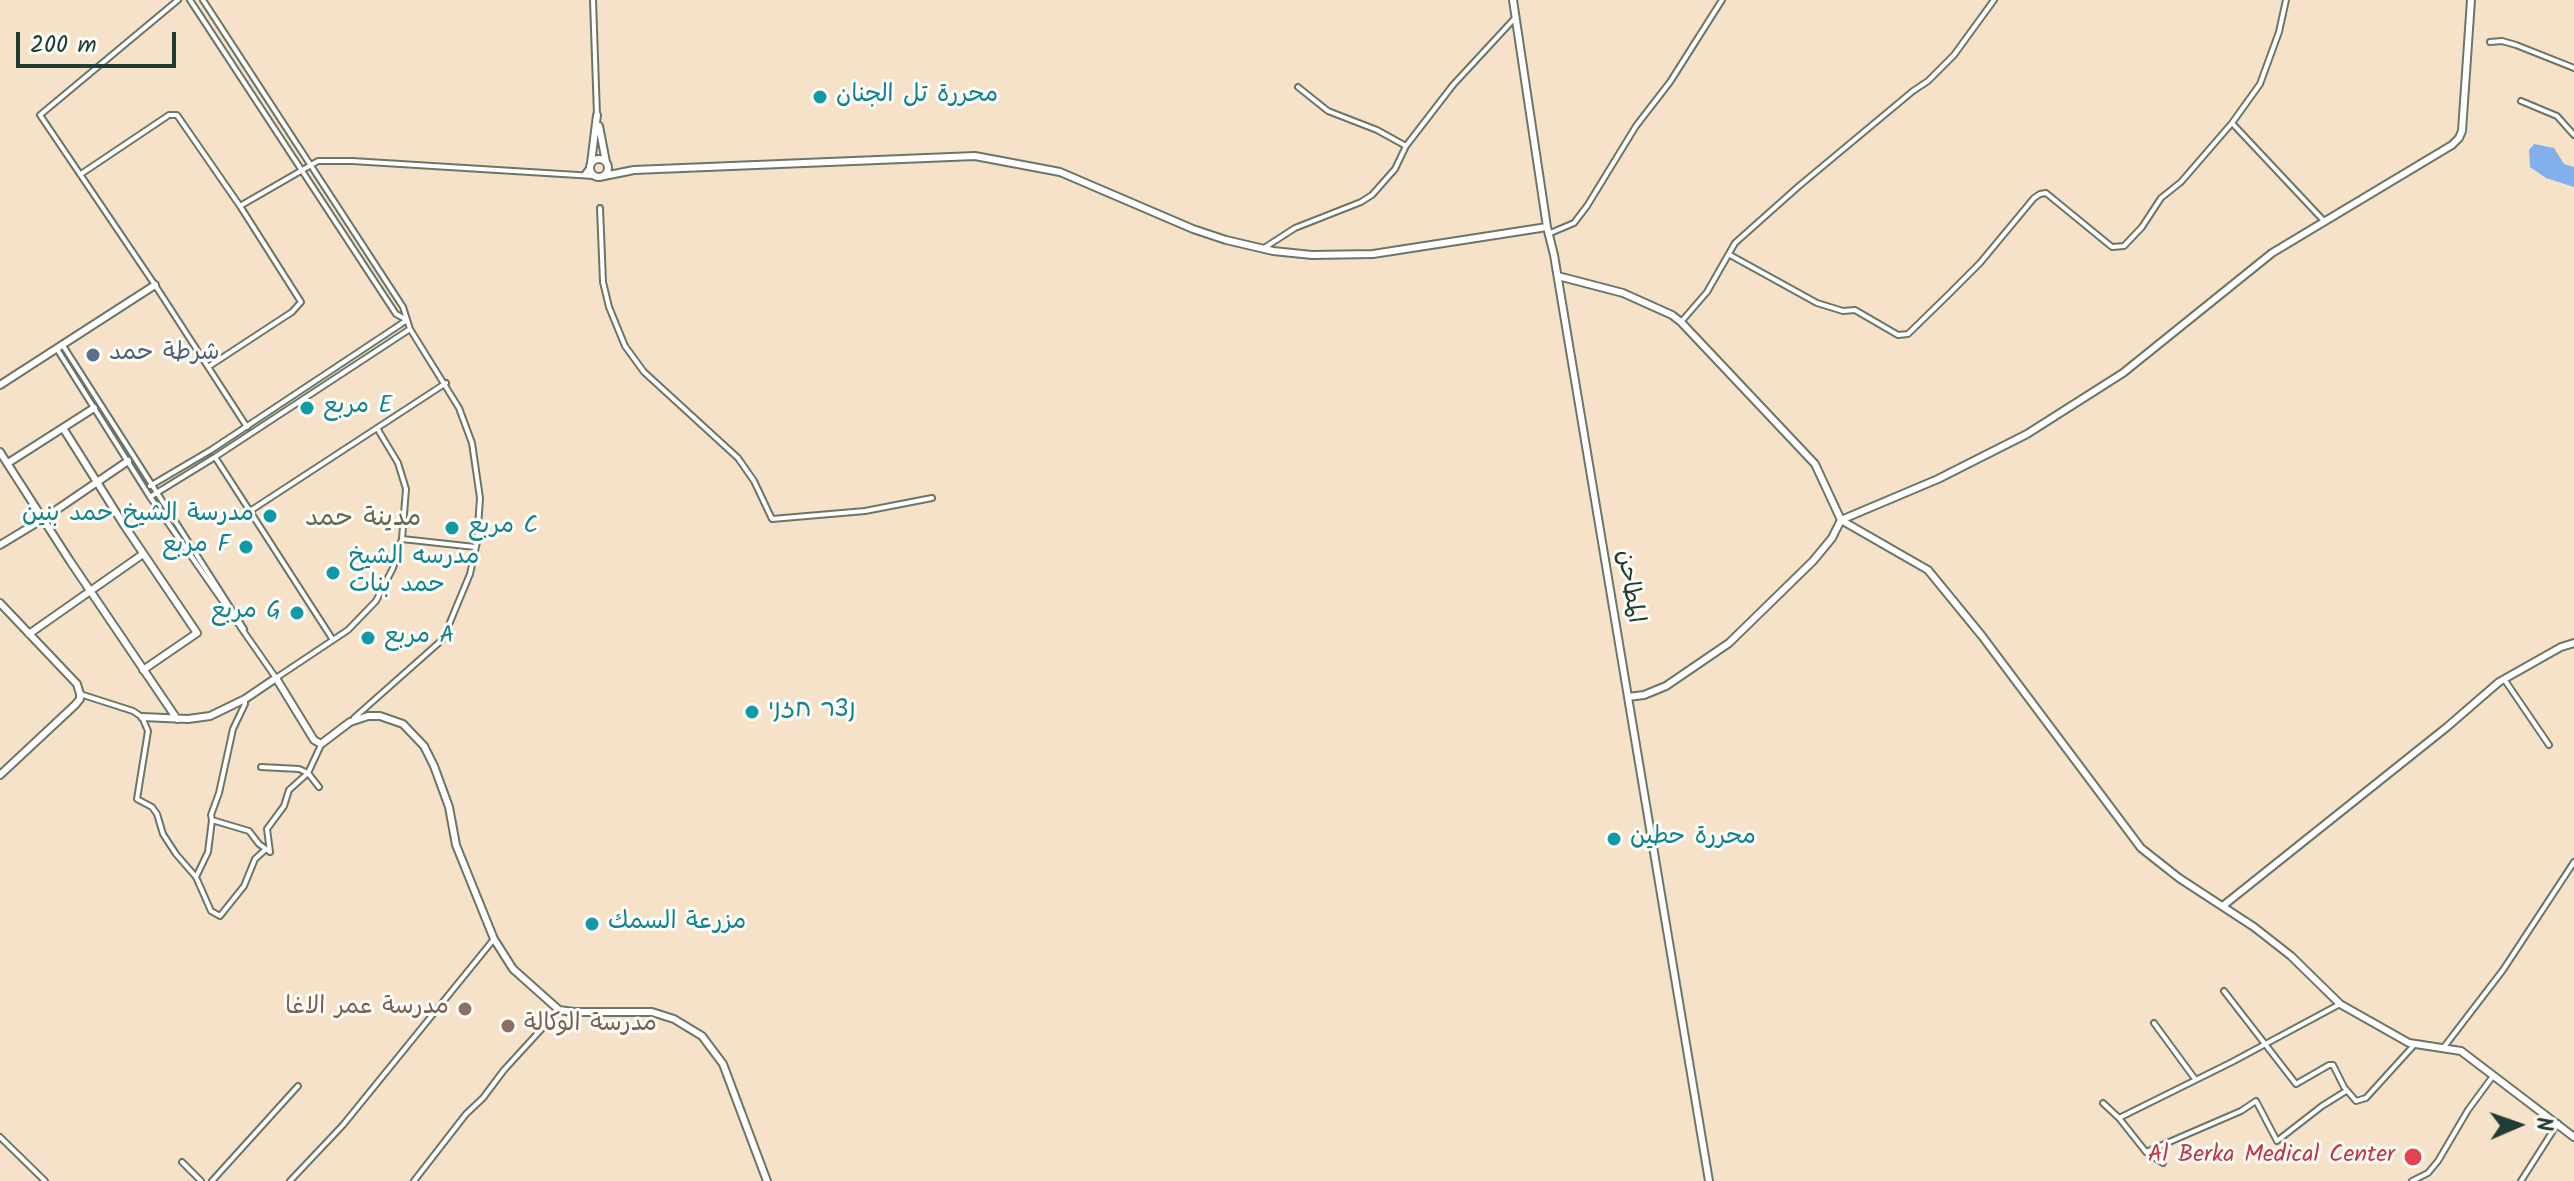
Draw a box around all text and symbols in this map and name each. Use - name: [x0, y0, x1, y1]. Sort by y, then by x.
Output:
- scale bar: [20, 16, 180, 66]
- text: 200 m: [30, 26, 97, 65]
- place label: محررة تل الجنان: [836, 83, 998, 111]
- marker: محررة تل الجنان: [811, 88, 829, 106]
- place label: شرطة حمد: [109, 341, 220, 369]
- marker: شرطة حمد: [84, 346, 102, 364]
- place label: مربع E: [323, 394, 393, 422]
- marker: مربع E: [298, 399, 316, 417]
- place label: مدرسة الشيخ حمد بنين: [22, 502, 254, 530]
- district label: مدينة حمد: [305, 505, 421, 537]
- marker: مدرسة الشيخ حمد بنين: [261, 507, 279, 525]
- place label: مربع C: [468, 514, 538, 542]
- marker: مربع C: [443, 519, 461, 537]
- place label: مربع F: [162, 533, 230, 561]
- marker: مربع F: [237, 538, 255, 556]
- place label: مدرسه الشيخ حمد بنات: [349, 545, 479, 601]
- street label: المطاحن: [1608, 548, 1648, 626]
- marker: مدرسه الشيخ حمد بنات: [324, 564, 342, 582]
- place label: مربع G: [211, 599, 281, 627]
- marker: مربع G: [288, 604, 306, 622]
- place label: مربع A: [384, 624, 454, 652]
- marker: مربع A: [359, 629, 377, 647]
- place label: נצר חזני: [768, 698, 856, 726]
- marker: נצר חזני: [743, 703, 761, 721]
- place label: محررة حطين: [1630, 825, 1756, 853]
- marker: محررة حطين: [1605, 830, 1623, 848]
- place label: مزرعة السمك: [608, 910, 746, 938]
- marker: مزرعة السمك: [583, 915, 601, 933]
- place label: مدرسة عمر الاغا: [285, 995, 449, 1023]
- marker: مدرسة عمر الاغا: [456, 1000, 474, 1018]
- place label: مدرسة الوكالة: [524, 1012, 657, 1040]
- marker: مدرسة الوكالة: [499, 1017, 517, 1035]
- north arrow: [2478, 1085, 2558, 1165]
- text: N: [2525, 1117, 2560, 1132]
- place label: Al Berka Medical Center: [2148, 1143, 2395, 1171]
- marker: Al Berka Medical Center: [2402, 1146, 2424, 1168]

